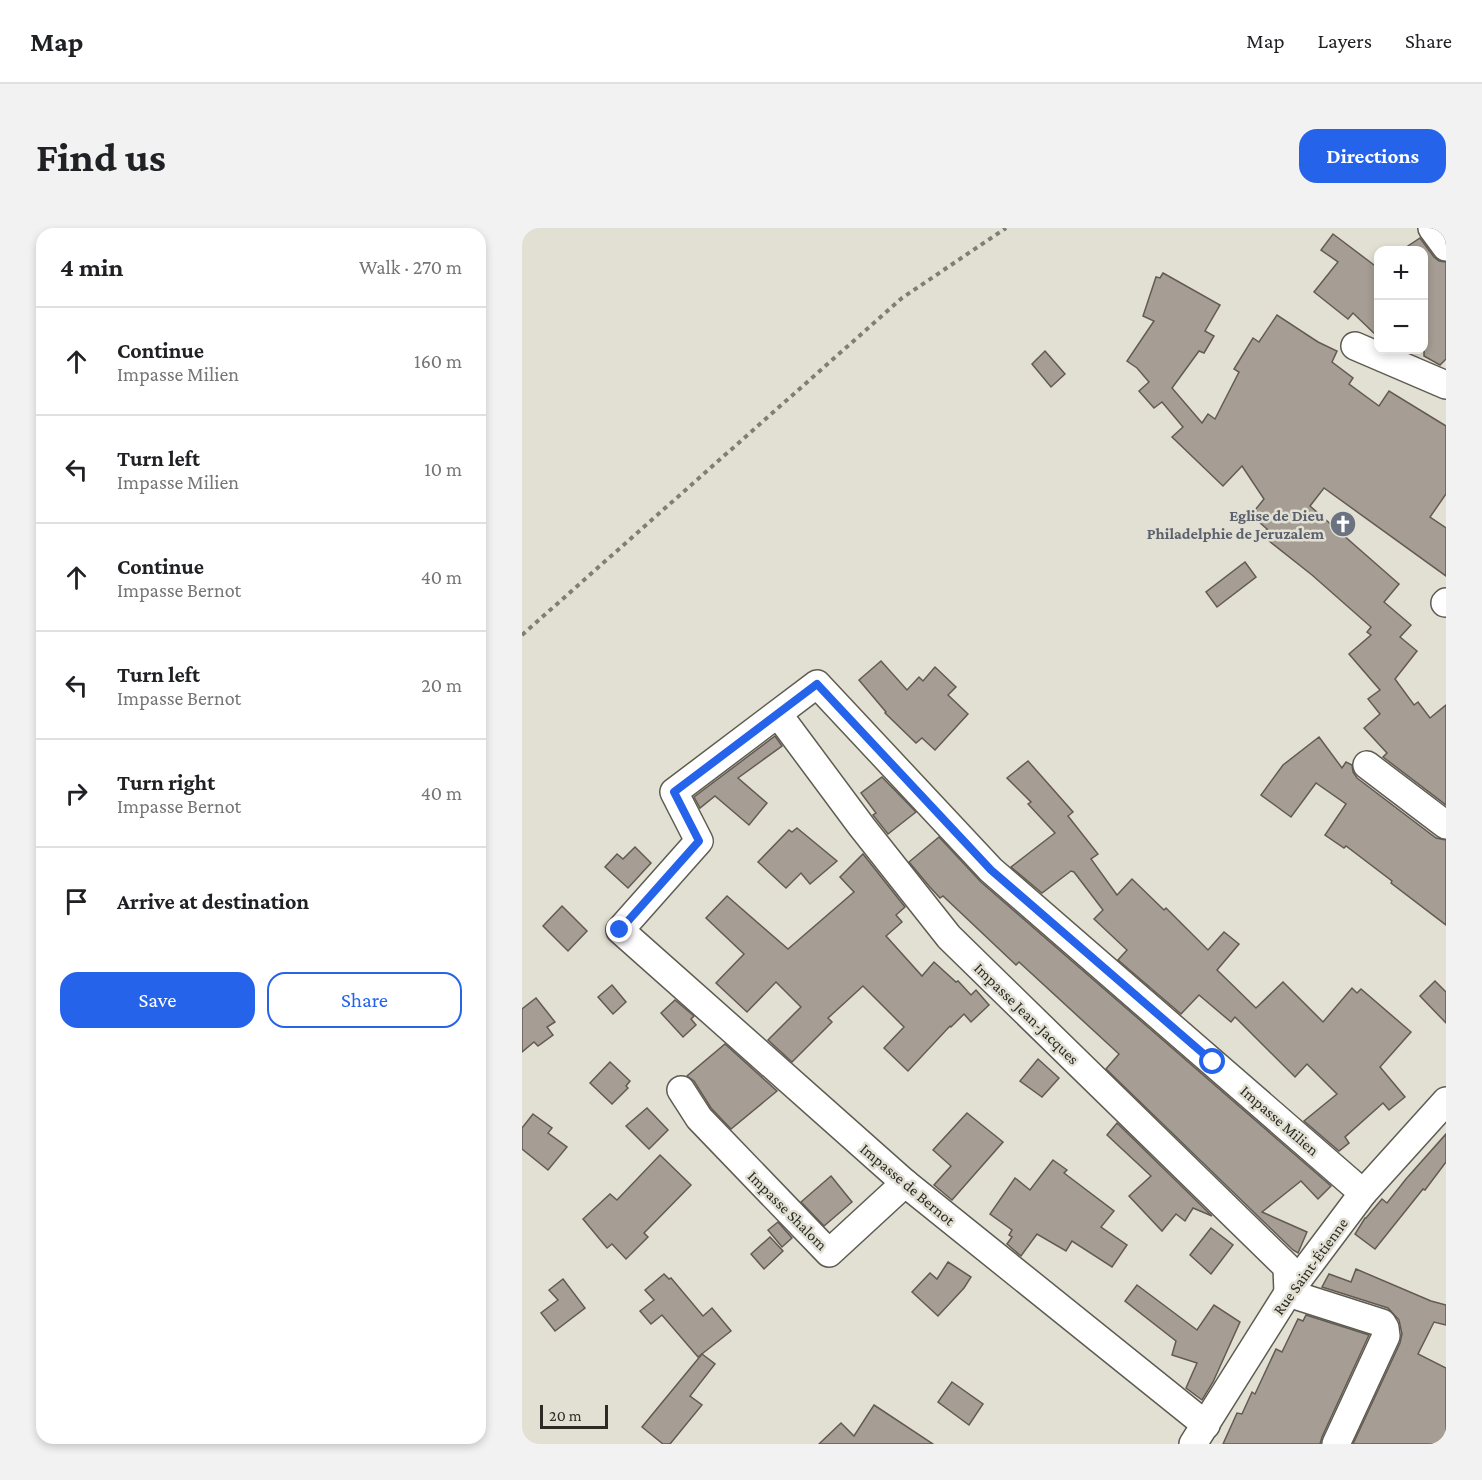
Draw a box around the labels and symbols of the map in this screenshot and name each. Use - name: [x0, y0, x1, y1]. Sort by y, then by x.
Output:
- place label: Eglise de Dieu Philadelphie de Jeruzalem: [1147, 507, 1324, 542]
- church icon: Eglise de Dieu Philadelphie de Jeruzalem: [1328, 509, 1358, 539]
- route end: [606, 916, 632, 942]
- street label: Impasse Jean-Jacques: [970, 959, 1082, 1068]
- route start: [1199, 1048, 1225, 1074]
- street label: Impasse Milien: [1237, 1082, 1322, 1160]
- street label: Impasse de Bernot: [856, 1140, 959, 1230]
- street label: Impasse Shalom: [744, 1167, 831, 1254]
- street label: Rue Saint-Étienne: [1270, 1215, 1351, 1318]
- scale bar: [540, 1402, 608, 1430]

